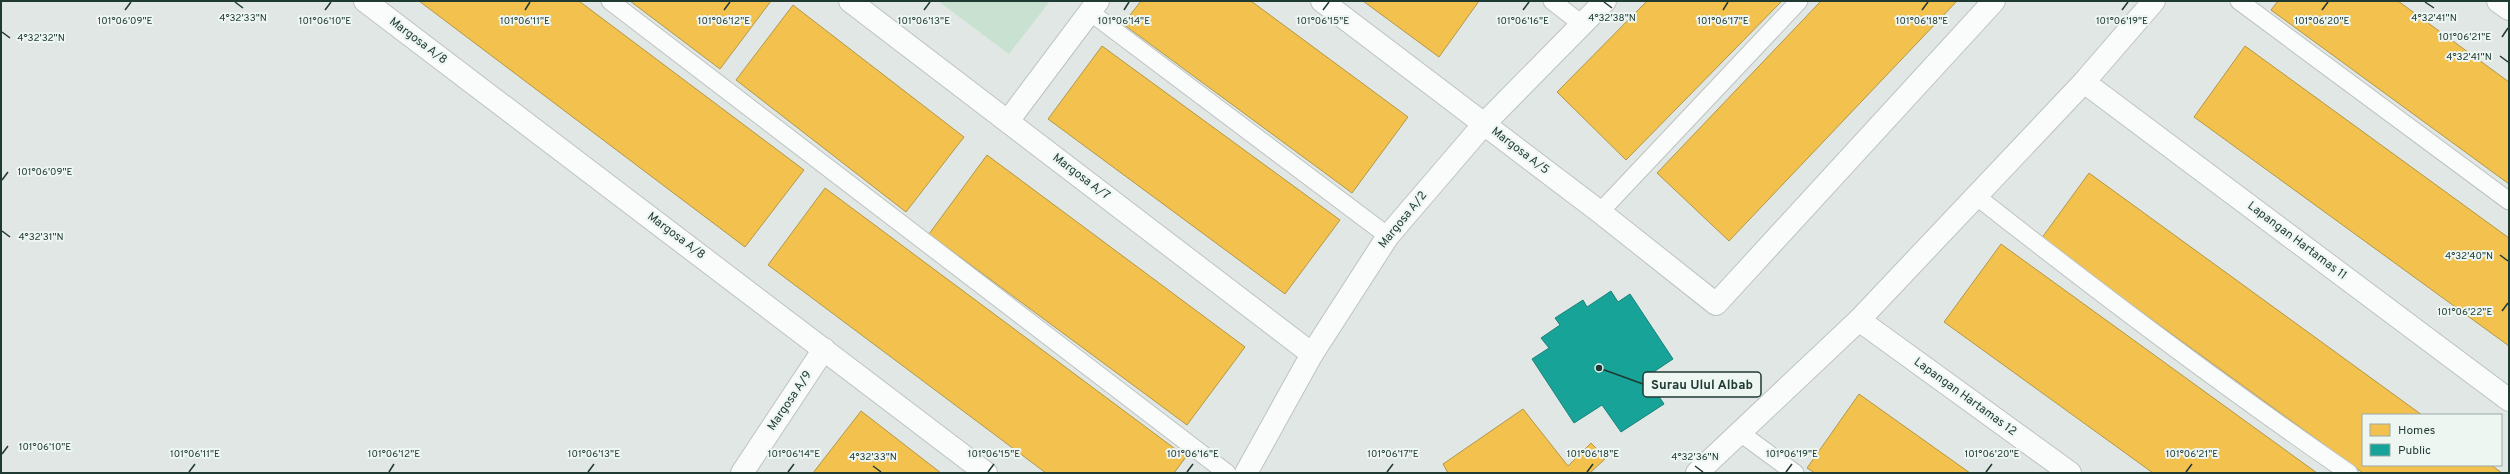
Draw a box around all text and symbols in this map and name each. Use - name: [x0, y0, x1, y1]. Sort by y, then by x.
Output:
- text: 4°32'33"N: [219, 12, 267, 25]
- text: 4°32'38"N: [1588, 12, 1636, 25]
- text: 4°32'41"N: [2411, 12, 2457, 25]
- street label: Margosa A/8: [386, 14, 450, 68]
- text: 101°06'09"E: [98, 15, 152, 28]
- text: 101°06'10"E: [299, 15, 351, 28]
- text: 101°06'11"E: [500, 15, 550, 28]
- text: 101°06'12"E: [698, 15, 750, 28]
- text: 101°06'13"E: [898, 15, 950, 28]
- text: 101°06'14"E: [1098, 15, 1150, 28]
- text: 101°06'15"E: [1297, 15, 1349, 28]
- text: 101°06'16"E: [1497, 15, 1549, 28]
- text: 101°06'17"E: [1697, 15, 1749, 28]
- text: 101°06'18"E: [1896, 15, 1948, 28]
- text: 101°06'19"E: [2096, 15, 2148, 28]
- text: 101°06'20"E: [2294, 15, 2350, 28]
- text: 101°06'21"E: [2439, 31, 2491, 44]
- text: 4°32'32"N: [17, 32, 65, 45]
- text: 4°32'41"N: [2446, 51, 2492, 64]
- street label: Margosa A/5: [1488, 124, 1552, 178]
- street label: Margosa A/7: [1049, 150, 1113, 204]
- text: 101°06'09"E: [18, 166, 72, 179]
- street label: Margosa A/2: [1375, 188, 1431, 252]
- street label: Lapangan Hartamas 11: [2244, 198, 2350, 284]
- street label: Margosa A/8: [644, 209, 708, 263]
- text: 4°32'31"N: [18, 231, 64, 244]
- text: 4°32'40"N: [2445, 250, 2493, 263]
- text: 101°06'22"E: [2438, 306, 2492, 319]
- street label: Lapangan Hartamas 12: [1910, 354, 2020, 440]
- street label: Margosa A/9: [764, 368, 816, 434]
- callout: Surau Ulul Albab: [1643, 372, 1761, 397]
- text: Surau Ulul Albab: [1651, 378, 1753, 394]
- legend: [2362, 414, 2502, 466]
- text: Homes: [2398, 423, 2435, 439]
- text: 101°06'10"E: [19, 441, 71, 454]
- text: Public: [2398, 443, 2431, 459]
- text: 101°06'11"E: [170, 448, 220, 461]
- text: 101°06'12"E: [368, 448, 420, 461]
- text: 101°06'13"E: [568, 448, 620, 461]
- text: 101°06'14"E: [768, 448, 820, 461]
- text: 101°06'15"E: [968, 448, 1020, 461]
- text: 101°06'16"E: [1167, 448, 1219, 461]
- text: 101°06'17"E: [1367, 448, 1419, 461]
- text: 101°06'18"E: [1567, 448, 1619, 461]
- text: 101°06'19"E: [1766, 448, 1818, 461]
- text: 101°06'20"E: [1964, 448, 2020, 461]
- text: 101°06'21"E: [2166, 448, 2218, 461]
- text: 4°32'33"N: [849, 451, 897, 464]
- text: 4°32'36"N: [1671, 451, 1719, 464]

